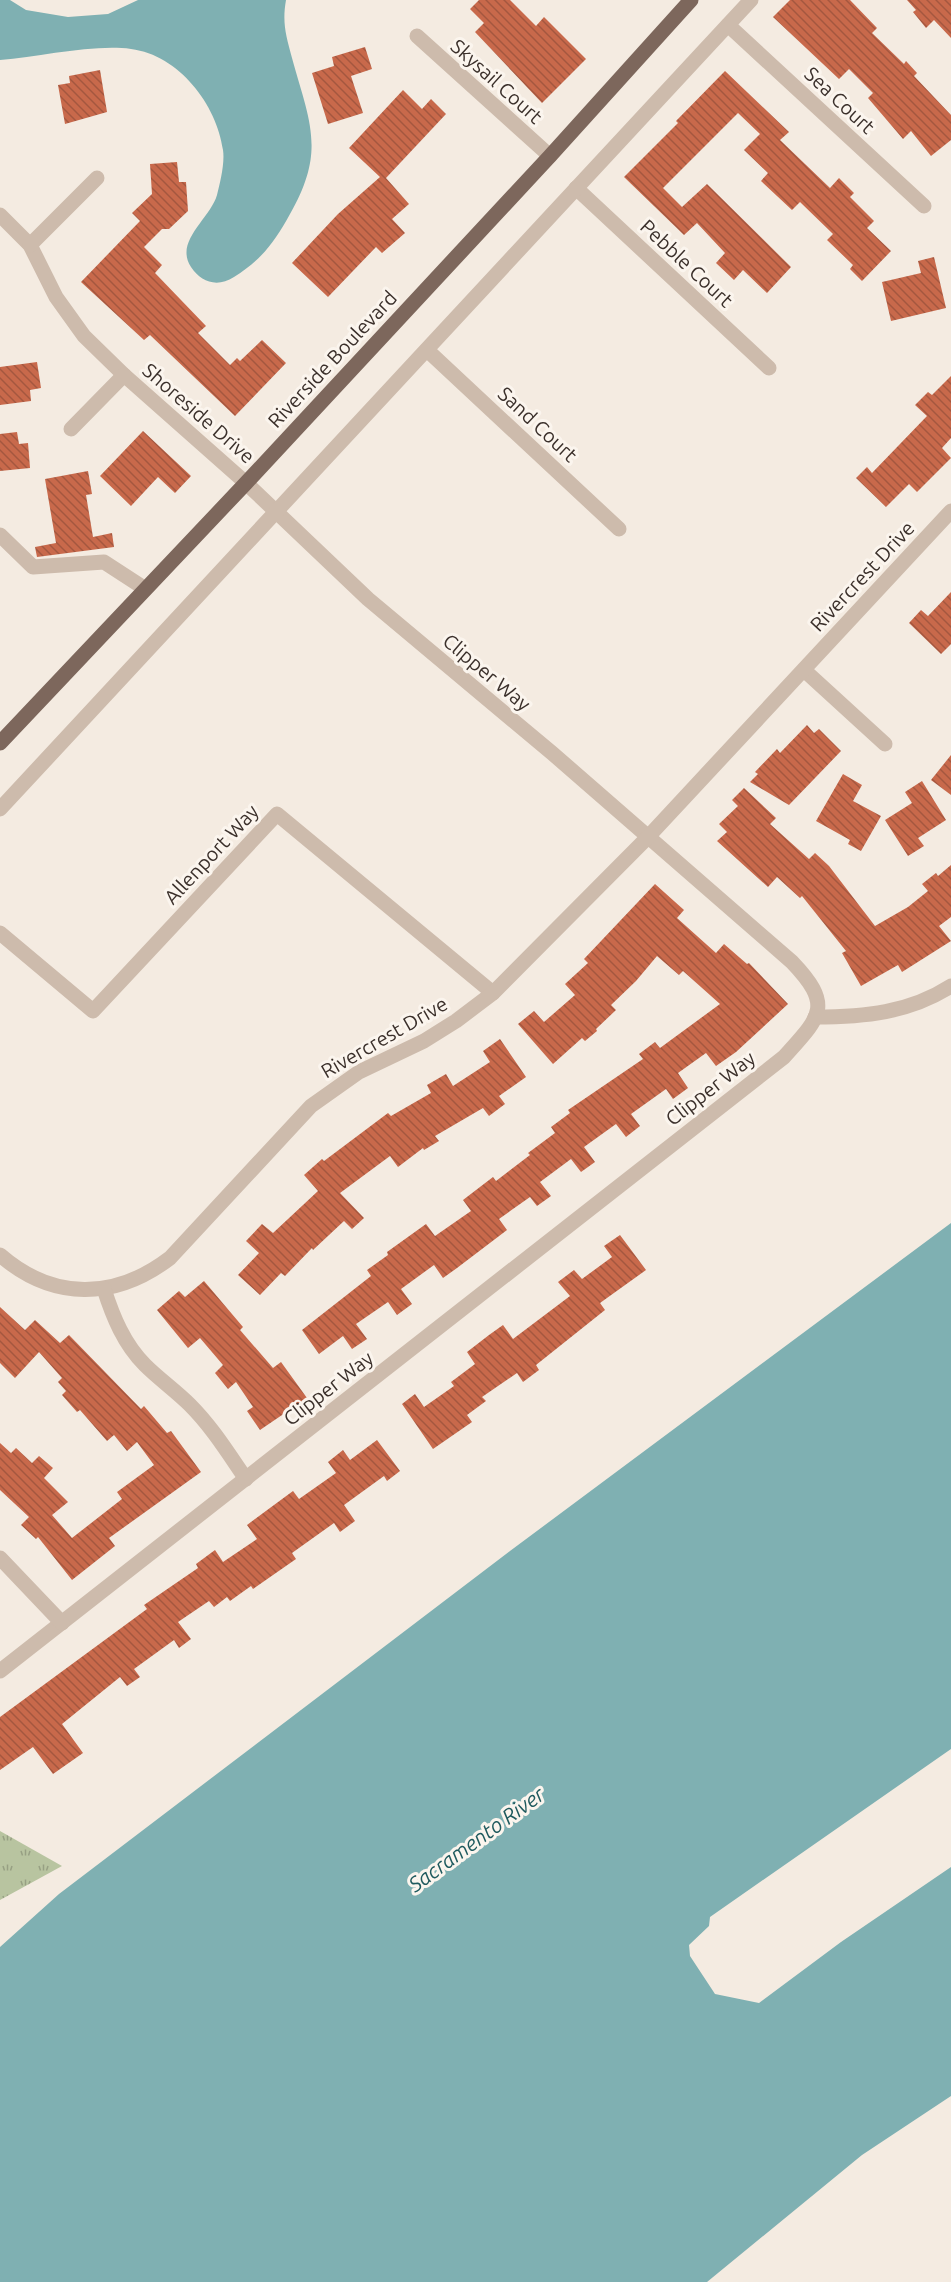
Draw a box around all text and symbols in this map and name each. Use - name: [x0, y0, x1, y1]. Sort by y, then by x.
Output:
- street label: Skysail Court: [447, 34, 547, 128]
- street label: Sea Court: [800, 62, 880, 138]
- street label: Pebble Court: [636, 214, 738, 312]
- street label: Riverside Boulevard: [263, 286, 401, 432]
- street label: Shoreside Drive: [138, 358, 260, 468]
- street label: Sand Court: [494, 382, 582, 466]
- street label: Rivercrest Drive: [805, 516, 919, 636]
- street label: Clipper Way: [439, 629, 536, 715]
- street label: Allenport Way: [159, 799, 263, 908]
- street label: Rivercrest Drive: [317, 992, 451, 1082]
- street label: Clipper Way: [661, 1046, 760, 1130]
- street label: Clipper Way: [279, 1346, 378, 1430]
- water label: Sacramento River: [403, 1781, 549, 1897]

